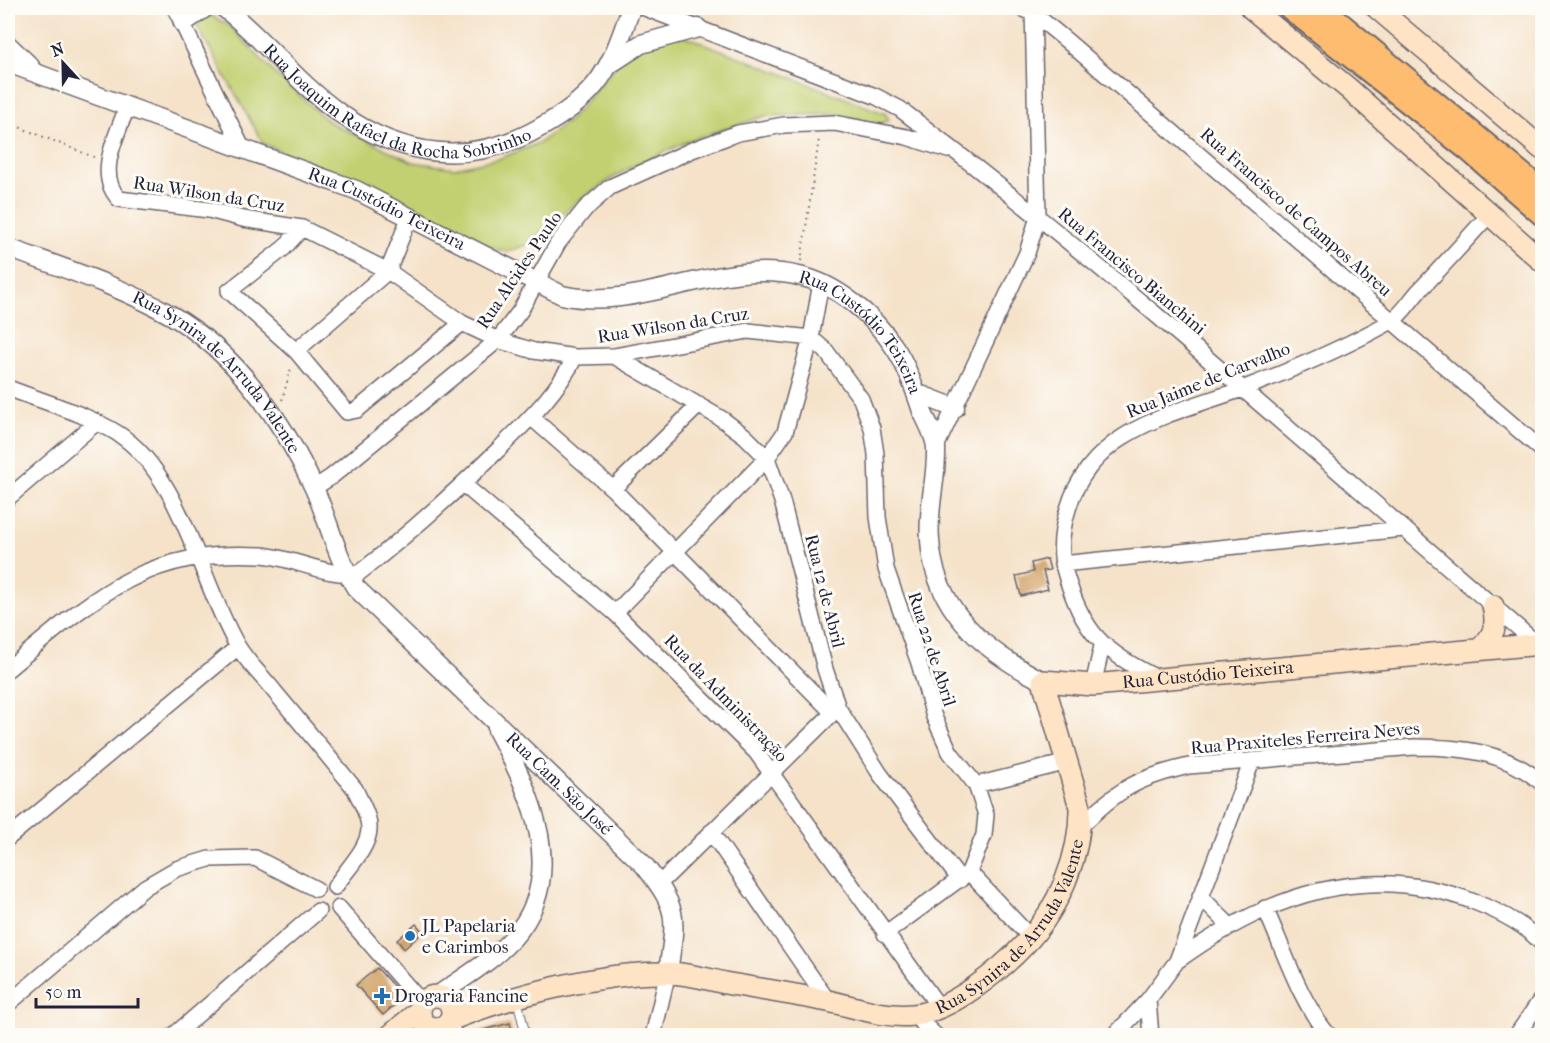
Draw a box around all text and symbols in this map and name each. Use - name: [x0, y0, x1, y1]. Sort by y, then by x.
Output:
- north arrow: [33, 33, 93, 93]
- text: N: [48, 38, 68, 61]
- street label: Rua Joaquim Rafael da Rocha Sobrinho: [259, 40, 535, 163]
- street label: Rua Francisco de Campos Abreu: [1196, 123, 1396, 301]
- street label: Rua Custódio Teixeira: [305, 163, 469, 255]
- street label: Rua Wilson da Cruz: [132, 172, 286, 217]
- street label: Rua Francisco Bianchini: [1053, 203, 1210, 340]
- street label: Rua Alcides Paulo: [472, 208, 566, 333]
- street label: Rua Custódio Teixeira: [796, 266, 925, 397]
- street label: Rua Synira de Arruda Valente: [129, 287, 305, 457]
- street label: Rua Wilson da Cruz: [596, 303, 750, 348]
- street label: Rua Jaime de Carvalho: [1123, 338, 1293, 423]
- street label: Rua 12 de Abril: [800, 532, 849, 650]
- street label: Rua 22 de Abril: [903, 589, 960, 709]
- street label: Rua da Administração: [659, 630, 792, 766]
- street label: Rua Custódio Teixeira: [1121, 657, 1295, 693]
- street label: Rua Praxiteles Ferreira Neves: [1190, 718, 1421, 759]
- street label: Rua Cam. São José: [501, 728, 617, 840]
- street label: Rua Synira de Arruda Valente: [932, 837, 1088, 1019]
- place label: JL Papelaria e Carimbos: [420, 916, 516, 958]
- marker: JL Papelaria e Carimbos: [403, 929, 417, 943]
- scale bar: [36, 971, 138, 1009]
- text: 50 m: [45, 982, 82, 1003]
- place label: Drogaria Fancine: [394, 986, 528, 1007]
- marker: Drogaria Fancine: [375, 989, 389, 1003]

